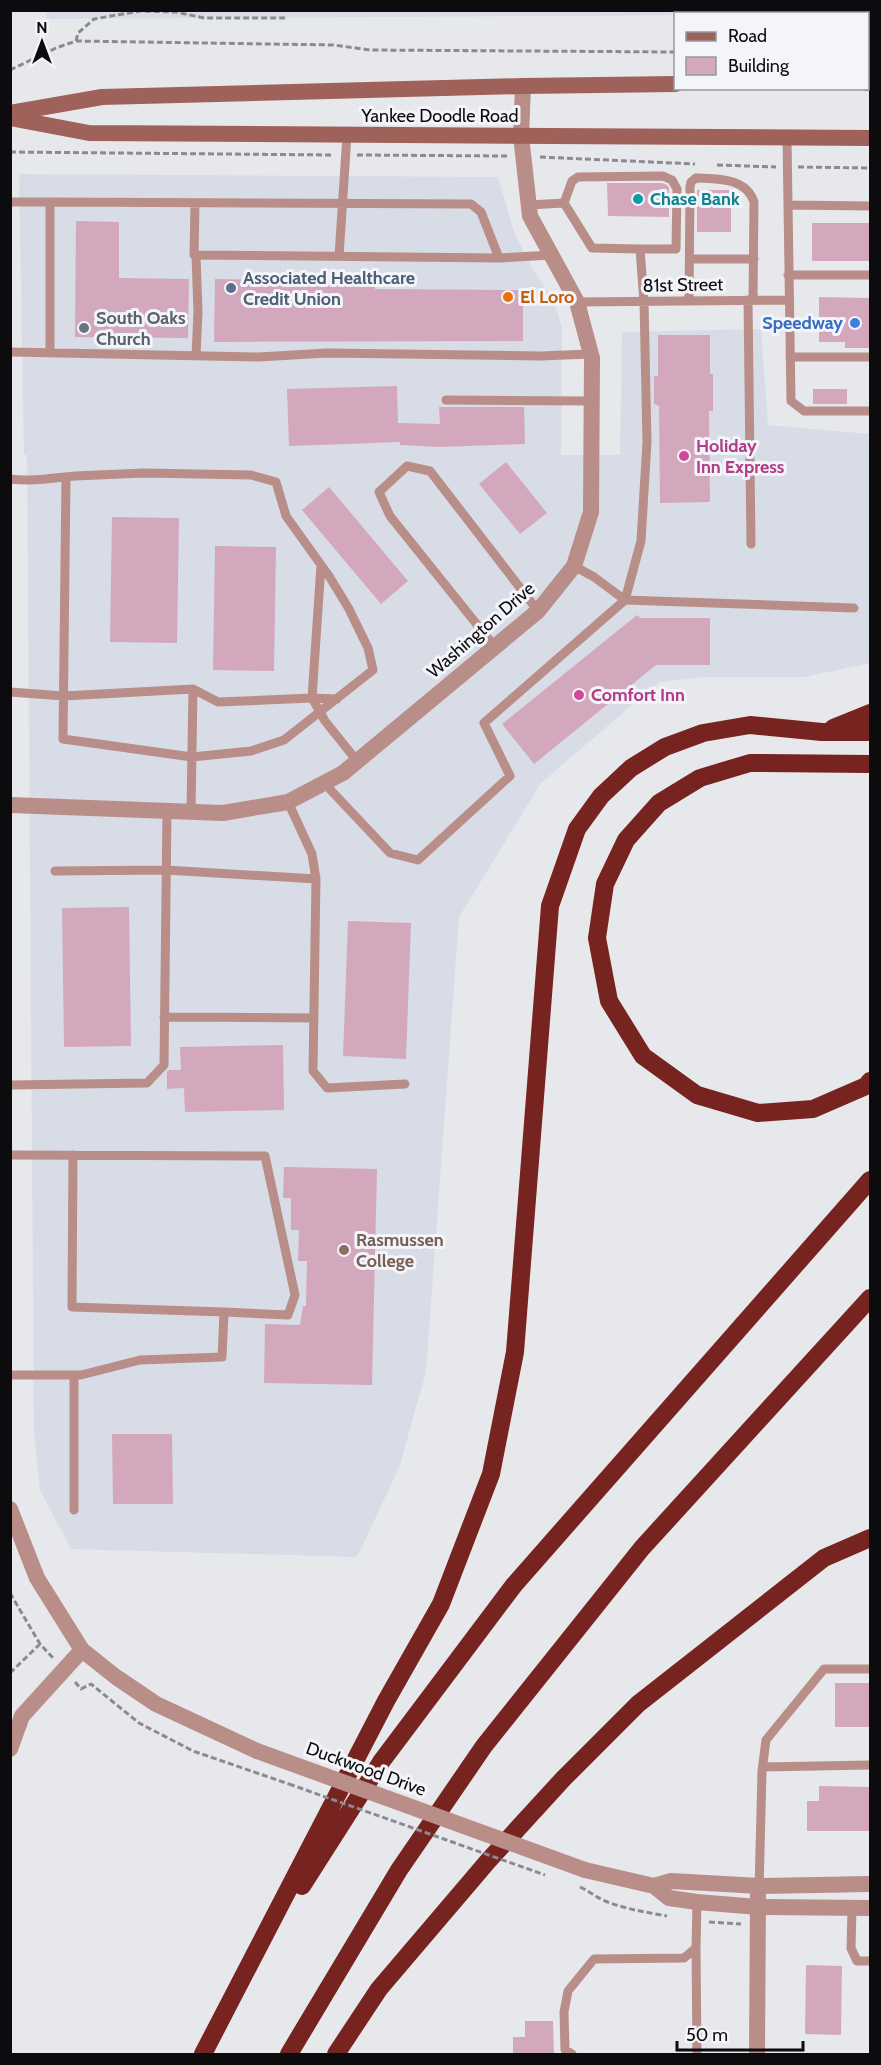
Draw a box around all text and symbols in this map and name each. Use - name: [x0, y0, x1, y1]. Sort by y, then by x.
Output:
- north arrow: [12, 12, 72, 72]
- legend: [674, 12, 869, 90]
- text: N: [36, 18, 48, 37]
- text: Road: [728, 25, 767, 47]
- text: Building: [728, 55, 790, 77]
- street label: Yankee Doodle Road: [360, 105, 519, 127]
- place label: Chase Bank: [650, 188, 740, 210]
- marker: Chase Bank: [631, 192, 645, 206]
- place label: Associated Healthcare Credit Union: [243, 267, 415, 310]
- street label: 81st Street: [643, 273, 723, 297]
- marker: Associated Healthcare Credit Union: [224, 281, 238, 295]
- place label: El Loro: [520, 286, 574, 308]
- marker: El Loro: [501, 290, 515, 304]
- place label: South Oaks Church: [96, 307, 186, 350]
- place label: Speedway: [762, 312, 843, 334]
- marker: Speedway: [848, 316, 862, 330]
- marker: South Oaks Church: [77, 321, 91, 335]
- place label: Holiday Inn Express: [696, 435, 785, 478]
- marker: Holiday Inn Express: [677, 449, 691, 463]
- street label: Washington Drive: [423, 577, 539, 683]
- place label: Comfort Inn: [591, 684, 685, 706]
- marker: Comfort Inn: [572, 688, 586, 702]
- place label: Rasmussen College: [356, 1229, 444, 1272]
- marker: Rasmussen College: [337, 1243, 351, 1257]
- street label: Duckwood Drive: [303, 1737, 429, 1801]
- scale bar: [677, 2014, 803, 2052]
- text: 50 m: [686, 2024, 728, 2046]

